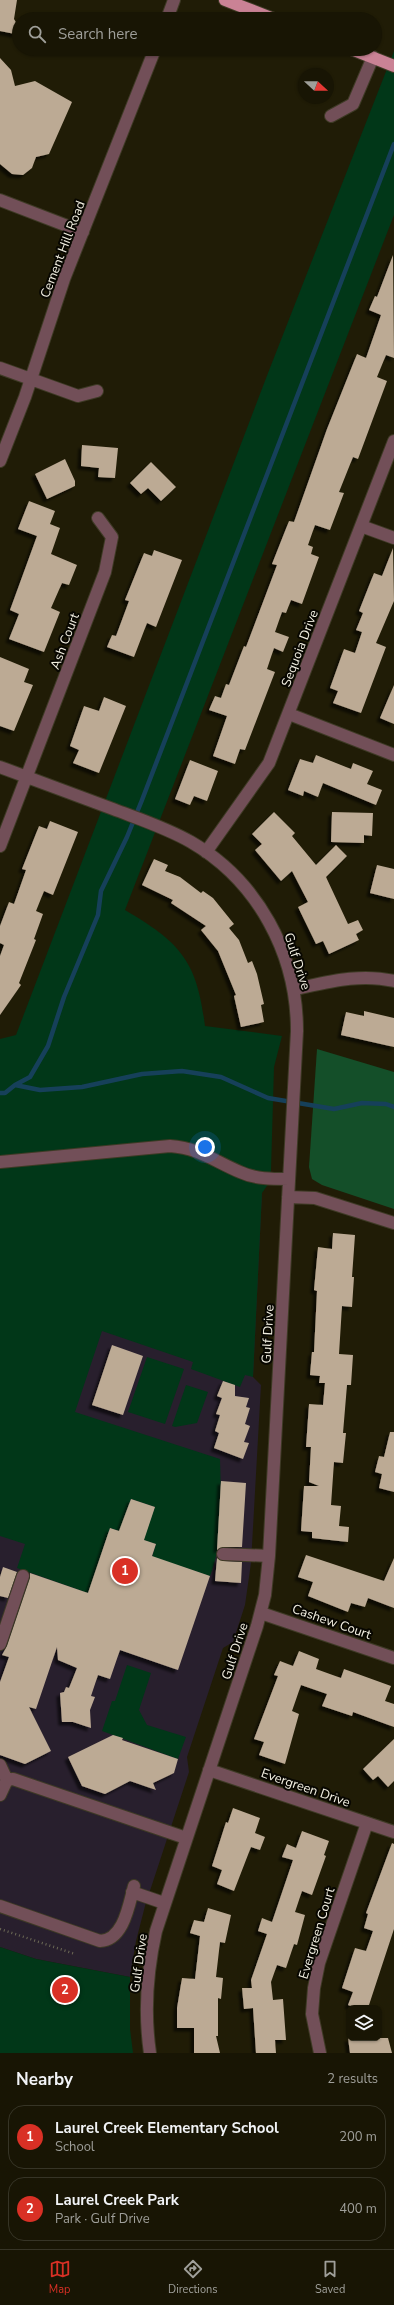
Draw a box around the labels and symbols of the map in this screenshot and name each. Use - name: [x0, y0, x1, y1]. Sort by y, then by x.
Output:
- north arrow: [298, 68, 334, 104]
- street label: Cement Hill Road: [36, 198, 90, 301]
- street label: Sequoia Drive: [277, 607, 323, 689]
- street label: Ash Court: [46, 610, 84, 672]
- street label: Gulf Drive: [279, 930, 315, 992]
- your location: [195, 1137, 215, 1157]
- street label: Gulf Drive: [257, 1304, 279, 1364]
- pin: 1: [112, 1556, 138, 1586]
- street label: Cashew Court: [290, 1600, 374, 1644]
- street label: Gulf Drive: [217, 1620, 253, 1682]
- street label: Evergreen Drive: [259, 1764, 353, 1812]
- street label: Evergreen Court: [295, 1885, 340, 1981]
- street label: Gulf Drive: [126, 1933, 152, 1994]
- pin: 2: [52, 1975, 78, 2005]

